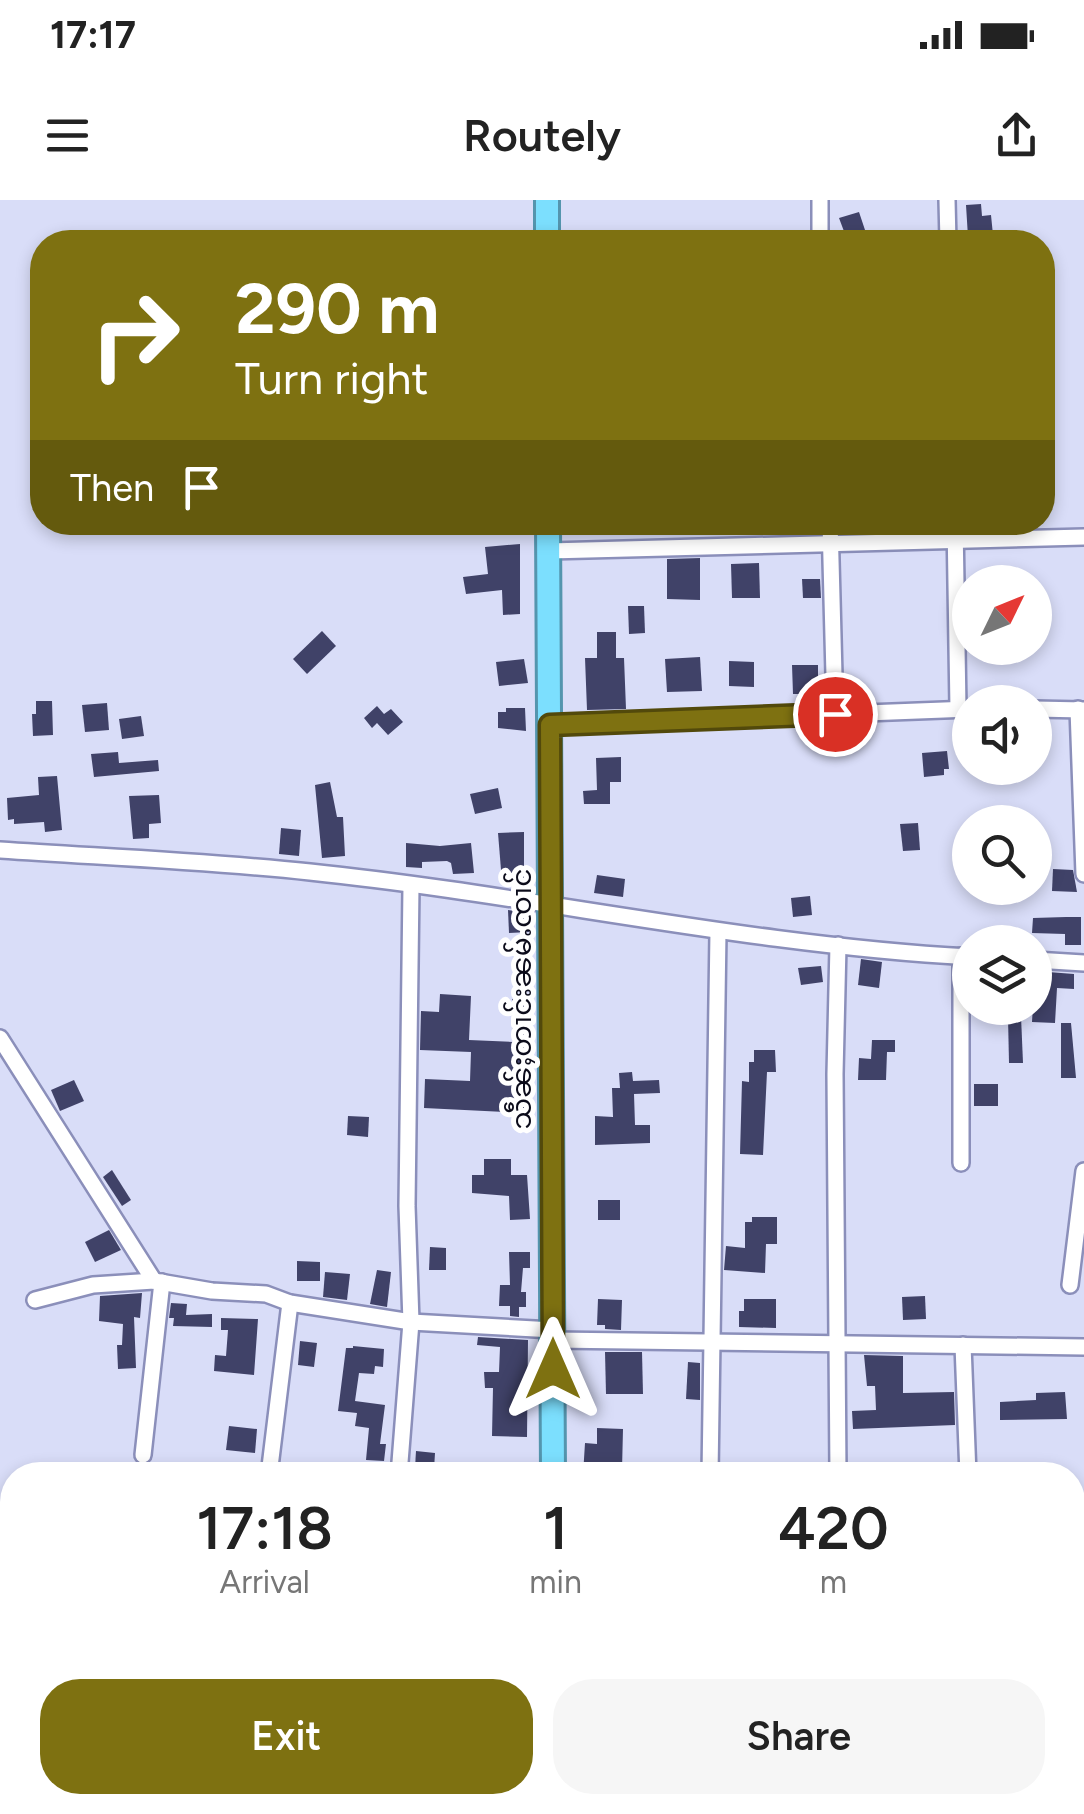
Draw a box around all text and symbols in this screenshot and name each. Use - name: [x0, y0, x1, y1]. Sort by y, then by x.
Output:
- text: 17:17: [50, 12, 136, 58]
- icon: menu: [40, 108, 95, 163]
- text: Routely: [463, 108, 621, 162]
- icon: share: [989, 108, 1044, 163]
- text: 290 m: [235, 266, 439, 351]
- icon: right: [70, 270, 200, 400]
- text: Turn right: [235, 351, 428, 405]
- icon: arrive: [174, 460, 229, 515]
- text: Then: [70, 465, 154, 511]
- north arrow: [952, 565, 1052, 665]
- map controls: [952, 565, 1052, 1025]
- pin: [793, 672, 878, 757]
- button: sound: [952, 685, 1052, 785]
- icon: arrive: [808, 687, 863, 742]
- button: search: [952, 805, 1052, 905]
- street label: သဵၼ်ႈတၢင်းၼမ်ႉၸၢင်: [503, 869, 538, 1129]
- button: layers: [952, 925, 1052, 1025]
- position arrow: [501, 1317, 605, 1421]
- text: 17:18: [196, 1492, 333, 1564]
- text: 1: [543, 1492, 568, 1564]
- text: 420: [778, 1492, 889, 1564]
- text: Arrival: [219, 1563, 310, 1601]
- text: min: [529, 1563, 582, 1601]
- text: m: [820, 1563, 847, 1601]
- button: Exit: [40, 1679, 533, 1794]
- button: Share: [553, 1679, 1045, 1794]

